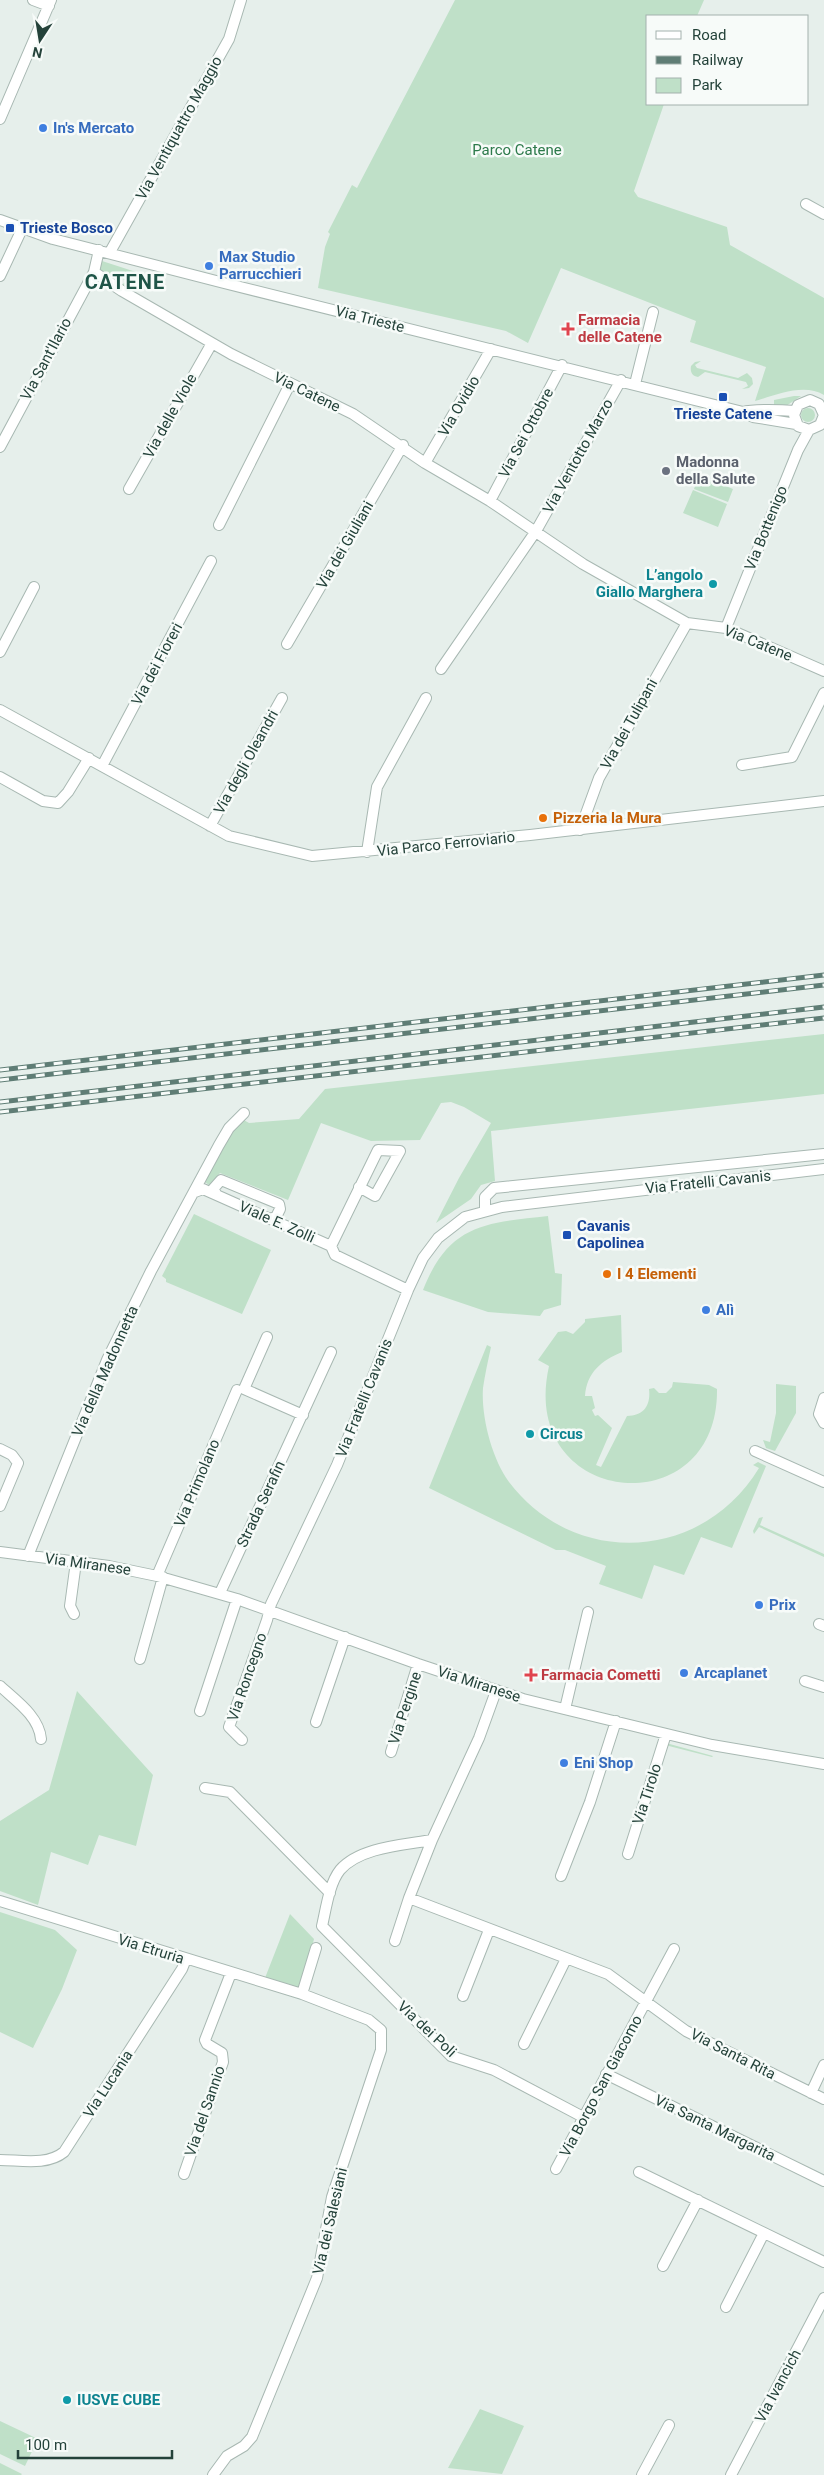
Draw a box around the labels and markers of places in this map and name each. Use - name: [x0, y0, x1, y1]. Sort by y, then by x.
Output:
- place label: In's Mercato: [53, 119, 134, 137]
- marker: In's Mercato: [37, 122, 49, 134]
- place label: Trieste Bosco: [20, 219, 113, 237]
- marker: Trieste Bosco: [4, 222, 16, 234]
- place label: Max Studio Parrucchieri: [219, 248, 302, 283]
- marker: Max Studio Parrucchieri: [203, 260, 215, 272]
- place label: Farmacia delle Catene: [578, 311, 662, 346]
- marker: Farmacia delle Catene: [562, 323, 574, 335]
- marker: Trieste Catene: [717, 391, 729, 403]
- place label: Trieste Catene: [674, 405, 772, 423]
- place label: Madonna della Salute: [676, 453, 755, 488]
- marker: Madonna della Salute: [660, 465, 672, 477]
- place label: L’angolo Giallo Marghera: [596, 566, 703, 601]
- marker: L’angolo Giallo Marghera: [707, 578, 719, 590]
- place label: Pizzeria la Mura: [553, 809, 662, 827]
- marker: Pizzeria la Mura: [537, 812, 549, 824]
- place label: Cavanis Capolinea: [577, 1217, 644, 1252]
- marker: Cavanis Capolinea: [561, 1229, 573, 1241]
- place label: I 4 Elementi: [617, 1265, 697, 1283]
- marker: I 4 Elementi: [601, 1268, 613, 1280]
- place label: Alì: [716, 1301, 734, 1319]
- marker: Alì: [700, 1304, 712, 1316]
- place label: Circus: [540, 1425, 583, 1443]
- marker: Circus: [524, 1428, 536, 1440]
- place label: Prix: [769, 1596, 796, 1614]
- marker: Prix: [753, 1599, 765, 1611]
- place label: Arcaplanet: [694, 1664, 767, 1682]
- place label: Farmacia Cometti: [541, 1666, 661, 1684]
- marker: Arcaplanet: [678, 1667, 690, 1679]
- marker: Farmacia Cometti: [525, 1669, 537, 1681]
- place label: Eni Shop: [574, 1754, 633, 1772]
- marker: Eni Shop: [558, 1757, 570, 1769]
- place label: IUSVE CUBE: [77, 2391, 161, 2409]
- marker: IUSVE CUBE: [61, 2394, 73, 2406]

